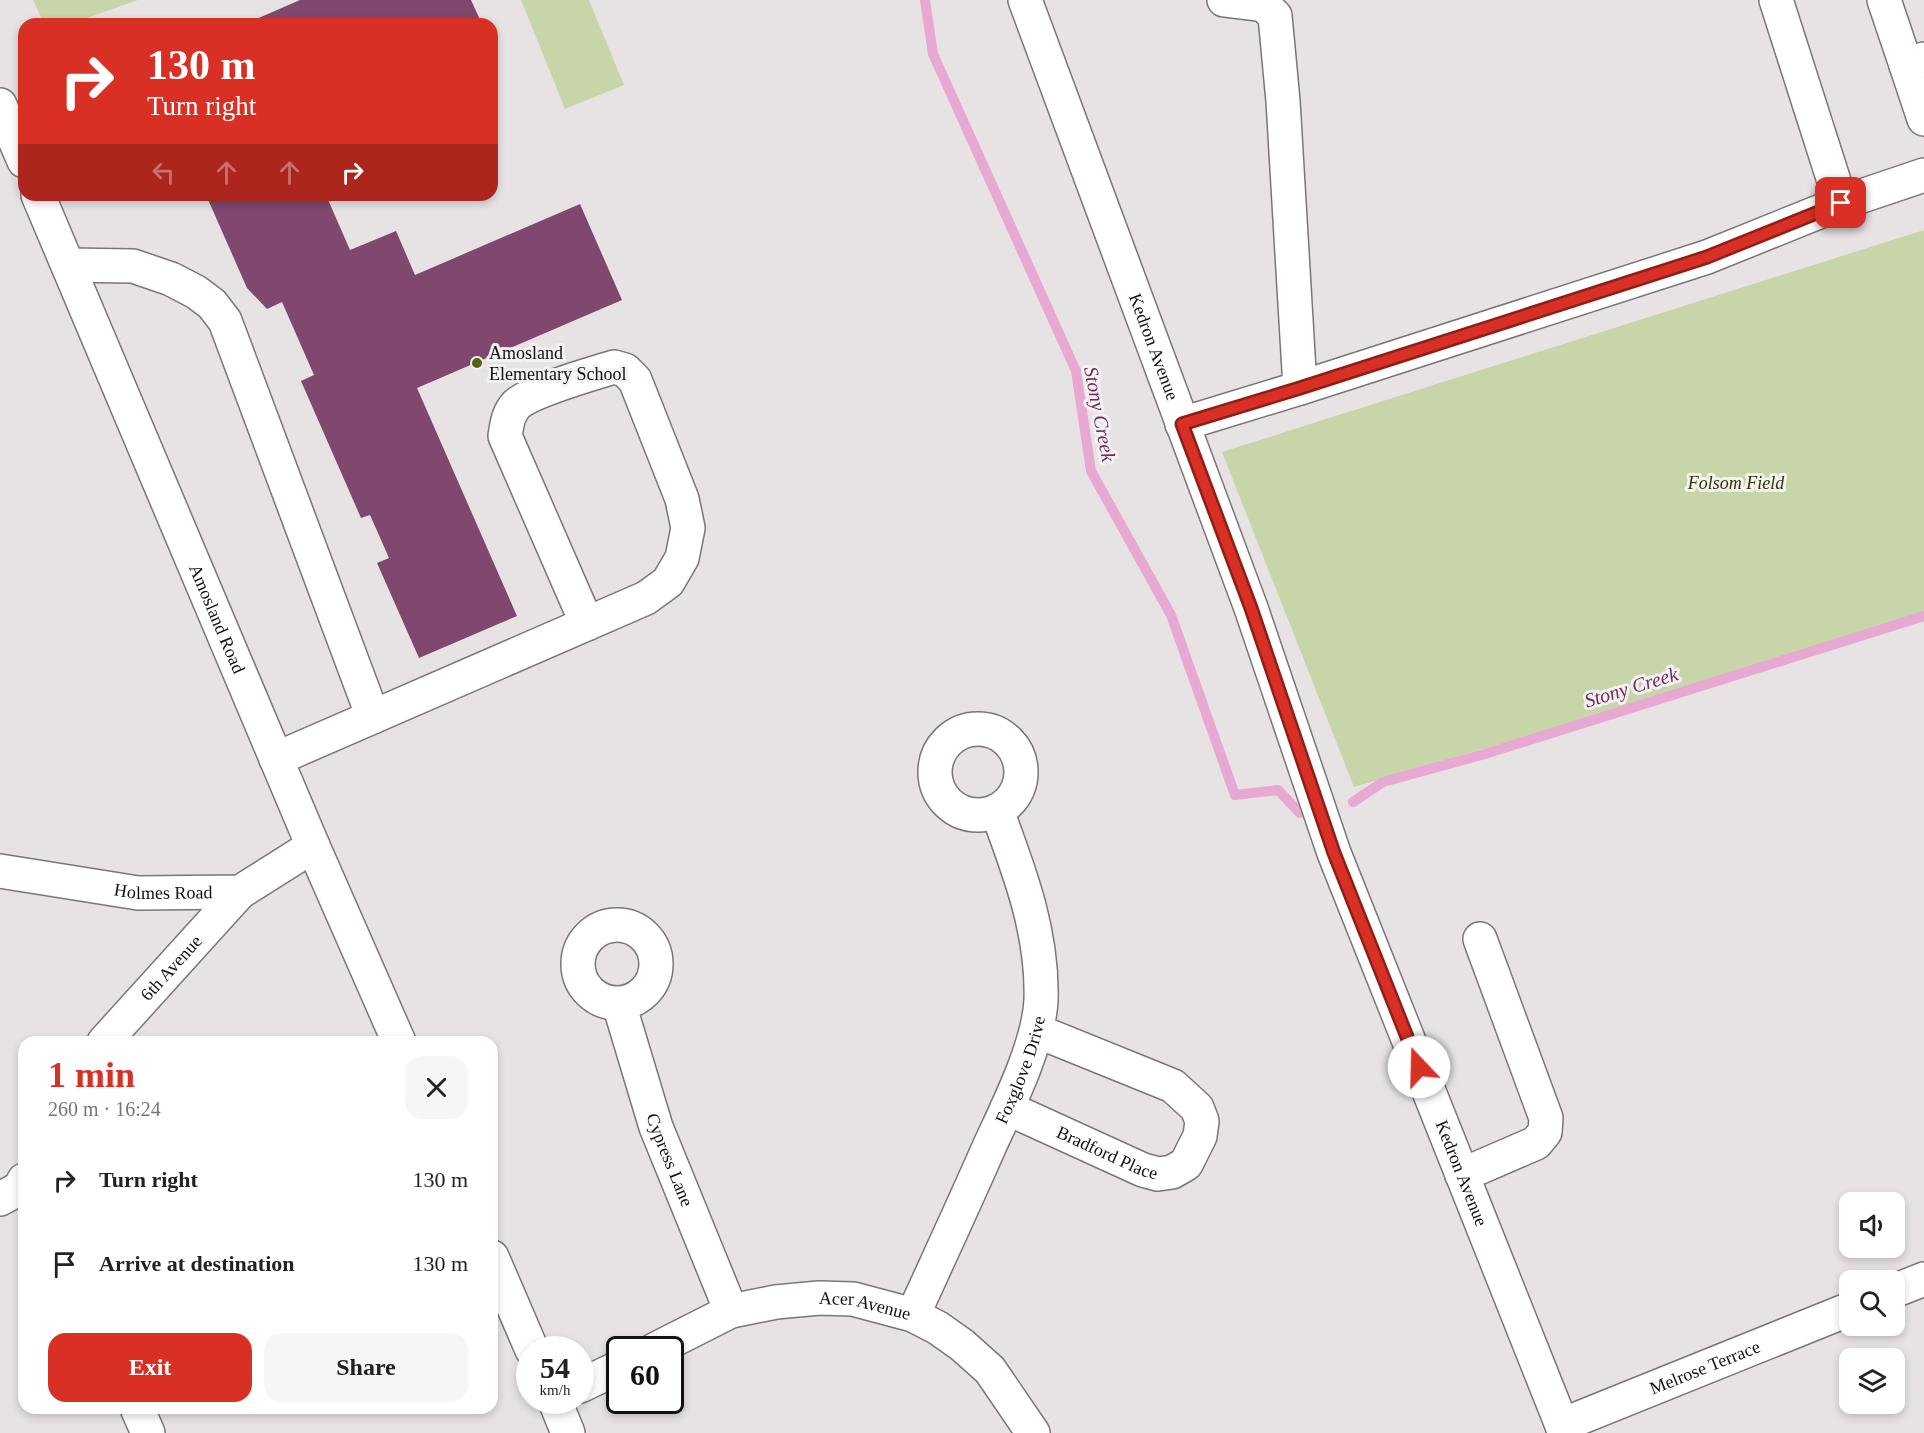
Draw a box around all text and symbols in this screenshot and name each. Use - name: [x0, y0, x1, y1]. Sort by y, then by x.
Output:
- icon: right: [48, 42, 126, 120]
- text: 130 m: [147, 42, 256, 88]
- text: Turn right: [147, 91, 256, 121]
- icon: left: [147, 156, 180, 189]
- icon: ahead: [210, 156, 243, 189]
- icon: ahead: [273, 156, 306, 189]
- icon: right: [336, 156, 369, 189]
- pin: [1815, 177, 1866, 228]
- icon: arrive: [1824, 186, 1857, 219]
- street label: Kedron Avenue: [1125, 291, 1183, 403]
- place label: Amosland Elementary School: [489, 343, 626, 384]
- marker: Amosland Elementary School: [470, 356, 484, 370]
- water label: Stony Creek: [1079, 365, 1120, 465]
- park label: Folsom Field: [1687, 473, 1785, 493]
- street label: Amosland Road: [185, 561, 249, 676]
- water label: Stony Creek: [1582, 662, 1682, 713]
- street label: Holmes Road: [113, 879, 213, 903]
- street label: 6th Avenue: [136, 931, 206, 1005]
- street label: Foxglove Drive: [991, 1014, 1049, 1127]
- position arrow: [1387, 1035, 1451, 1099]
- text: 1 min: [48, 1055, 135, 1095]
- button: close: [405, 1056, 468, 1119]
- text: 260 m · 16:24: [48, 1098, 161, 1120]
- street label: Cypress Lane: [642, 1111, 697, 1209]
- street label: Kedron Avenue: [1431, 1117, 1492, 1229]
- street label: Bradford Place: [1054, 1122, 1160, 1183]
- icon: right: [48, 1164, 81, 1197]
- text: Turn right: [99, 1167, 198, 1192]
- text: 130 m: [412, 1167, 468, 1192]
- map controls: [1839, 1192, 1905, 1414]
- button: sound: [1839, 1192, 1905, 1258]
- icon: arrive: [48, 1248, 81, 1281]
- text: Arrive at destination: [99, 1251, 295, 1276]
- text: 130 m: [412, 1251, 468, 1276]
- button: search: [1839, 1270, 1905, 1336]
- street label: Acer Avenue: [819, 1288, 913, 1324]
- button: Exit: [48, 1333, 252, 1402]
- button: Share: [264, 1333, 468, 1402]
- speed limit sign: 60: [606, 1336, 684, 1414]
- street label: Melrose Terrace: [1647, 1336, 1763, 1399]
- button: layers: [1839, 1348, 1905, 1414]
- text: 54: [540, 1351, 570, 1384]
- text: km/h: [540, 1382, 570, 1398]

